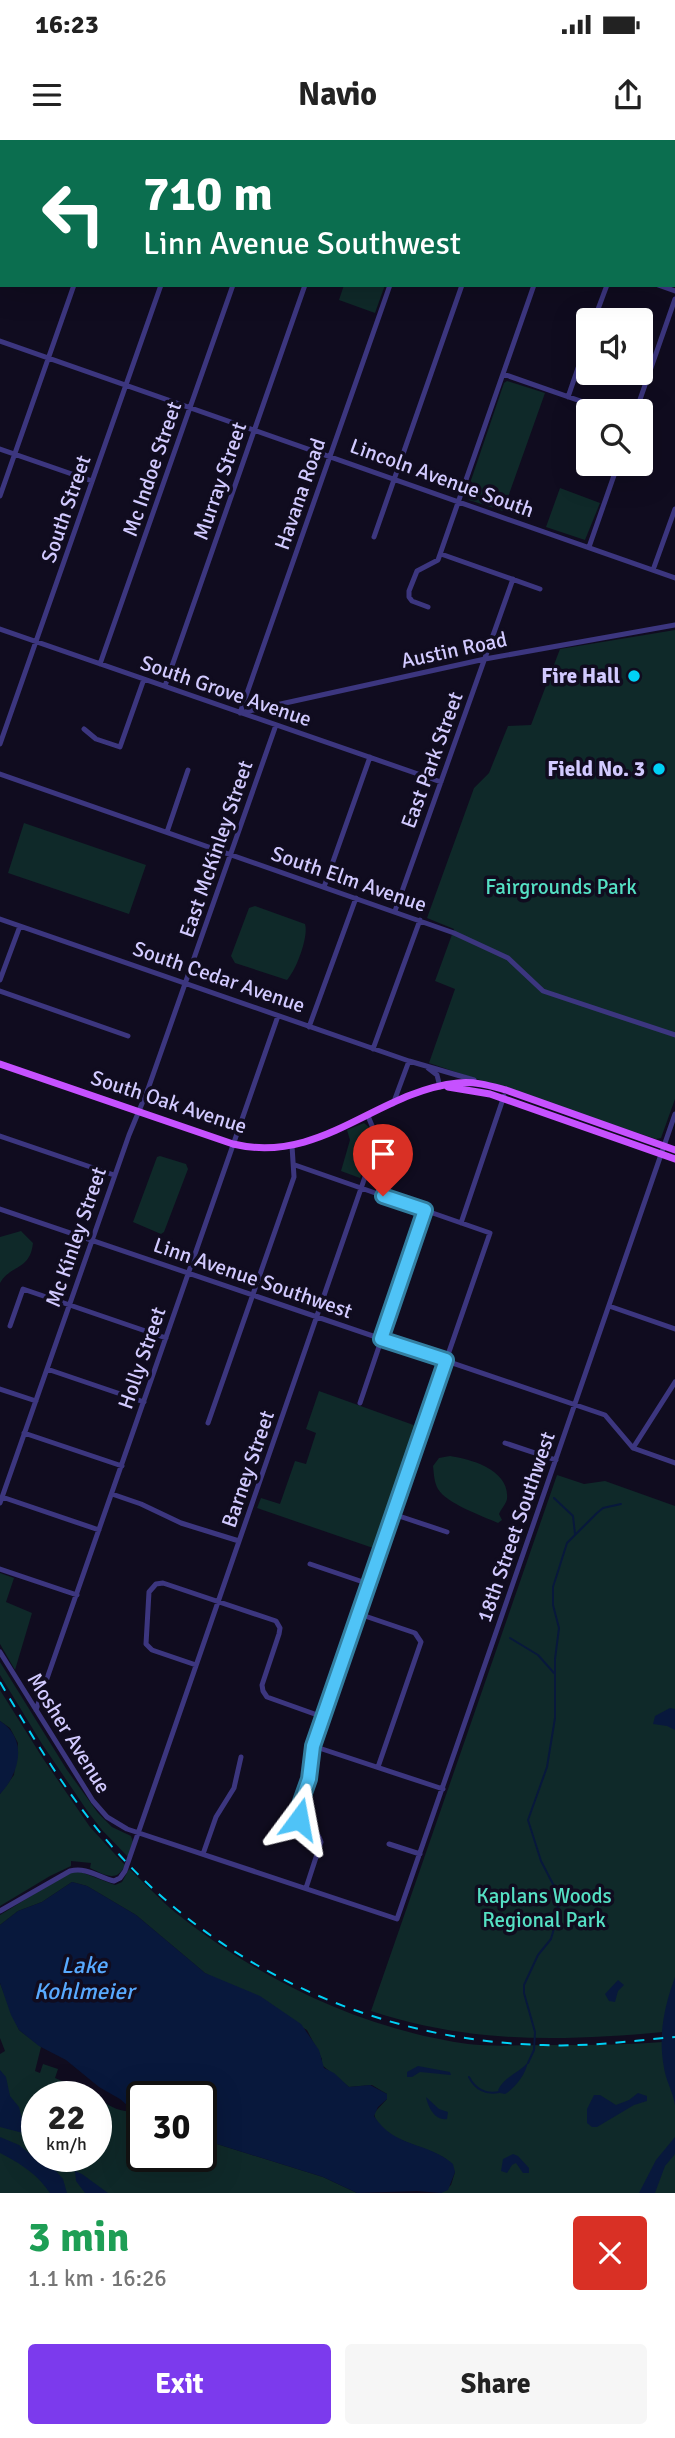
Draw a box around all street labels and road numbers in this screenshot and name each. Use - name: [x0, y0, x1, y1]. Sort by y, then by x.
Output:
- street label: Mc Indoe Street: [117, 398, 187, 540]
- street label: Murray Street: [188, 418, 252, 544]
- street label: Lincoln Avenue South: [346, 433, 538, 523]
- street label: Havana Road: [269, 435, 331, 553]
- street label: South Street: [35, 452, 97, 566]
- street label: Austin Road: [399, 626, 509, 674]
- street label: South Grove Avenue: [137, 650, 315, 732]
- street label: East Park Street: [395, 688, 469, 832]
- street label: East McKinley Street: [174, 757, 258, 941]
- street label: South Elm Avenue: [268, 840, 430, 918]
- street label: South Cedar Avenue: [130, 935, 308, 1019]
- street label: South Oak Avenue: [88, 1065, 250, 1139]
- street label: Mc Kinley Street: [40, 1164, 112, 1310]
- street label: Linn Avenue Southwest: [150, 1232, 356, 1324]
- street label: Holly Street: [112, 1304, 172, 1412]
- street label: Barney Street: [216, 1407, 280, 1531]
- street label: 18th Street Southwest: [471, 1428, 561, 1626]
- street label: Mosher Avenue: [22, 1668, 116, 1798]

